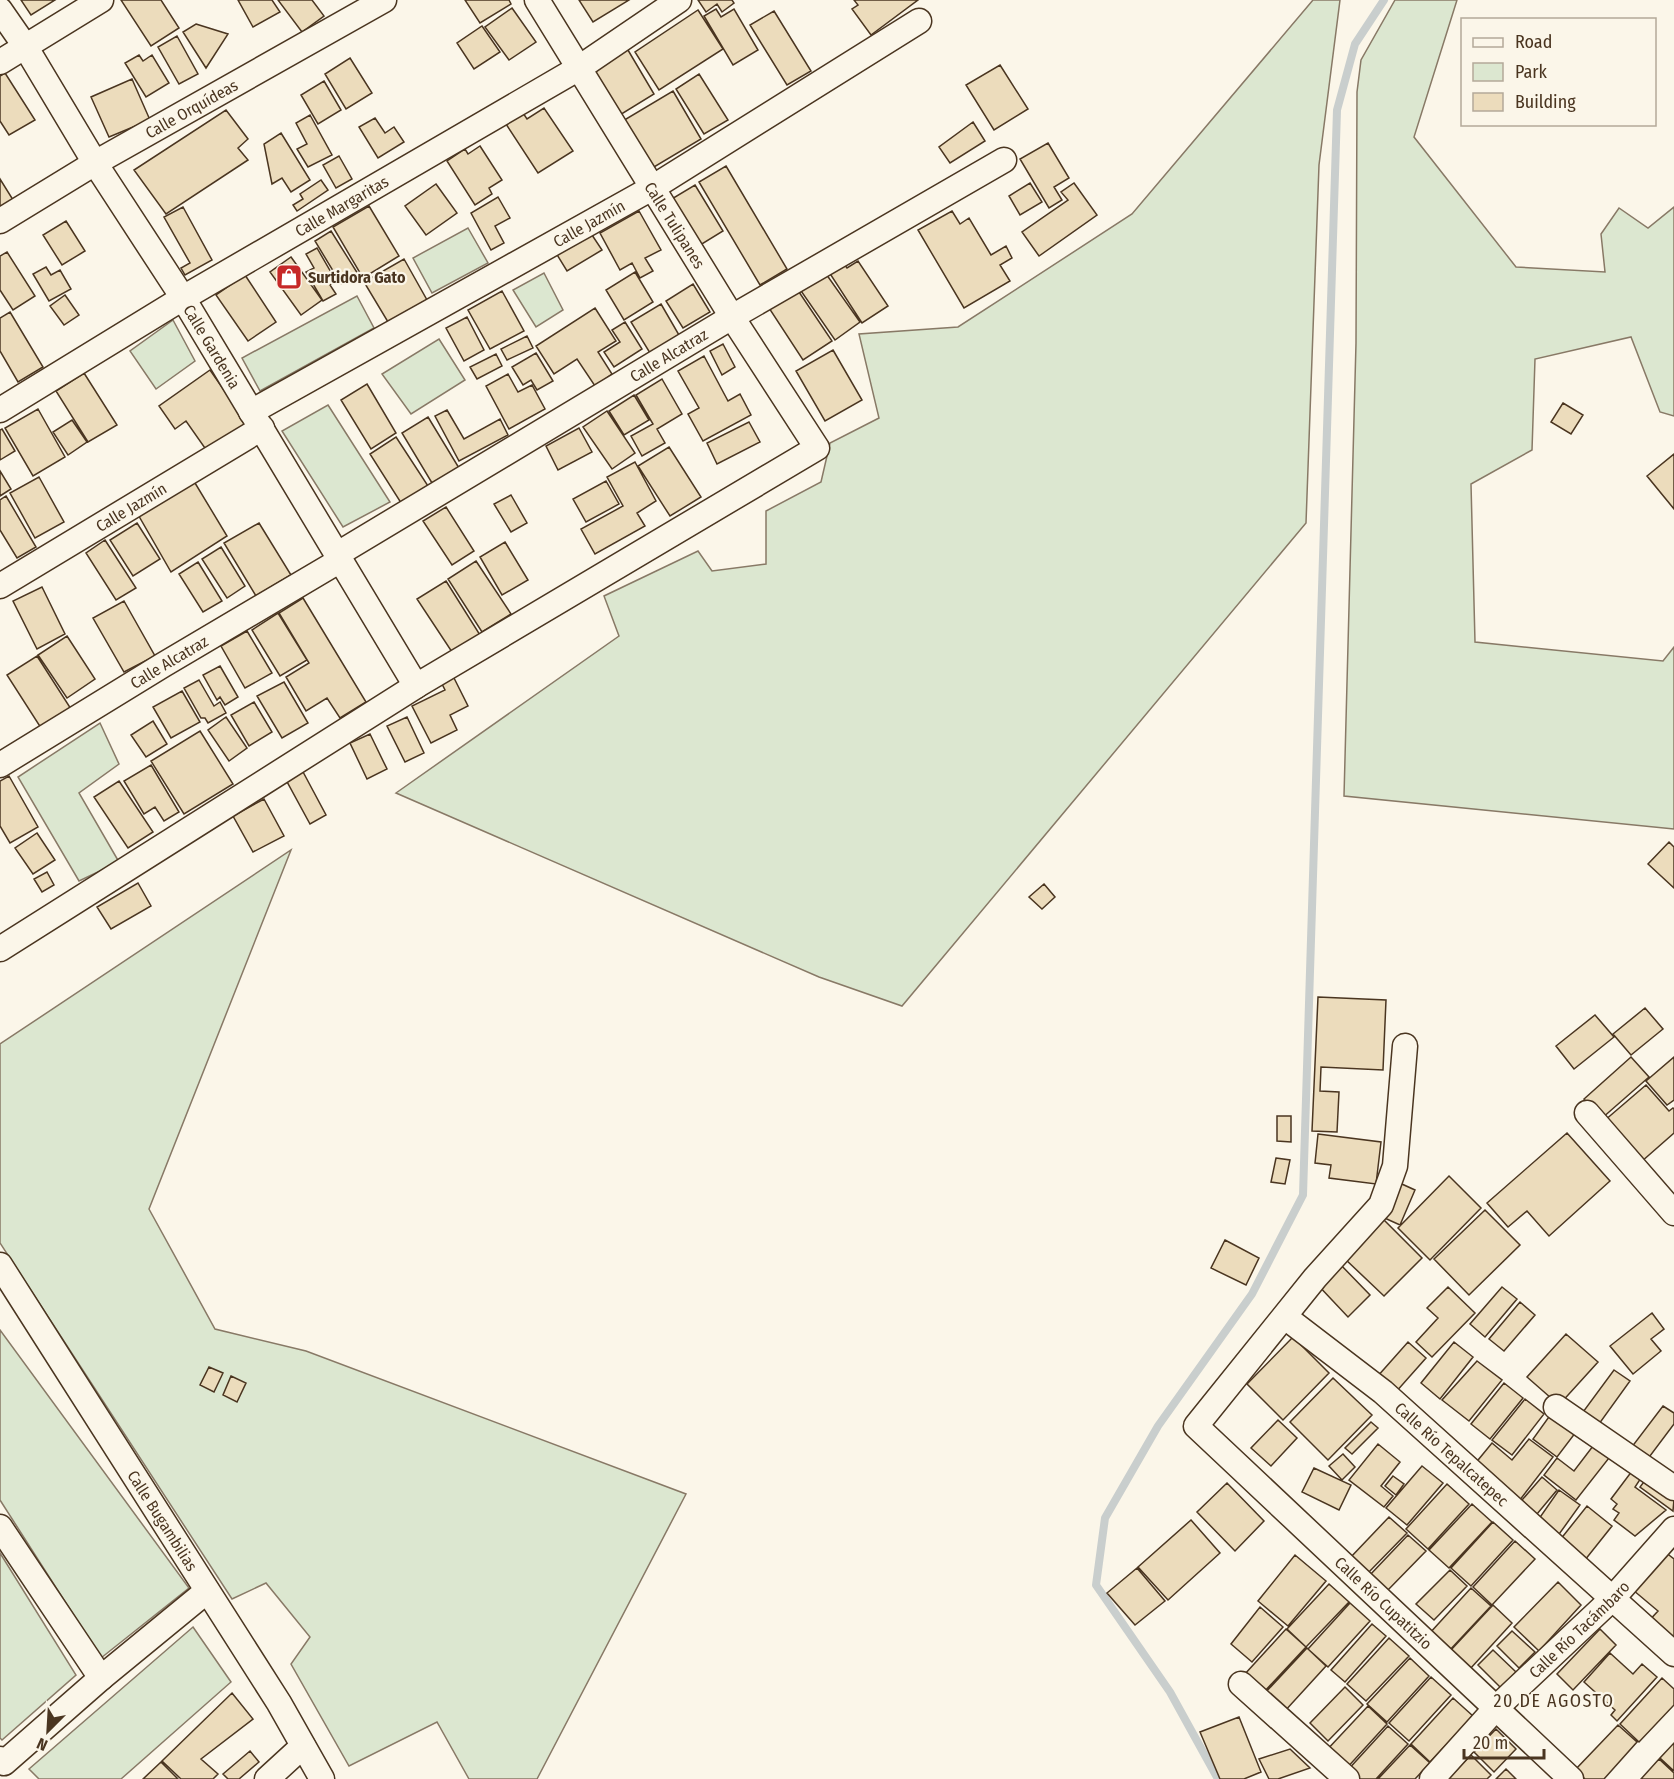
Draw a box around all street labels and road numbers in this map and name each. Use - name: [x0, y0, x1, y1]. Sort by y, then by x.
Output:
- street label: Calle Orquídeas: [142, 75, 241, 143]
- street label: Calle Margaritas: [292, 172, 392, 241]
- street label: Calle Tulipanes: [640, 178, 709, 272]
- street label: Calle Jazmín: [550, 196, 628, 251]
- street label: Calle Gardenia: [179, 301, 244, 392]
- street label: Calle Alcatraz: [626, 325, 711, 386]
- street label: Calle Jazmín: [93, 479, 170, 536]
- street label: Calle Alcatraz: [127, 632, 212, 693]
- street label: Calle Río Tepalcatepec: [1391, 1398, 1512, 1510]
- street label: Calle Bugambilias: [123, 1467, 202, 1575]
- street label: Calle Río Cupatitzio: [1331, 1553, 1436, 1653]
- street label: Calle Río Tacámbaro: [1525, 1577, 1634, 1682]

